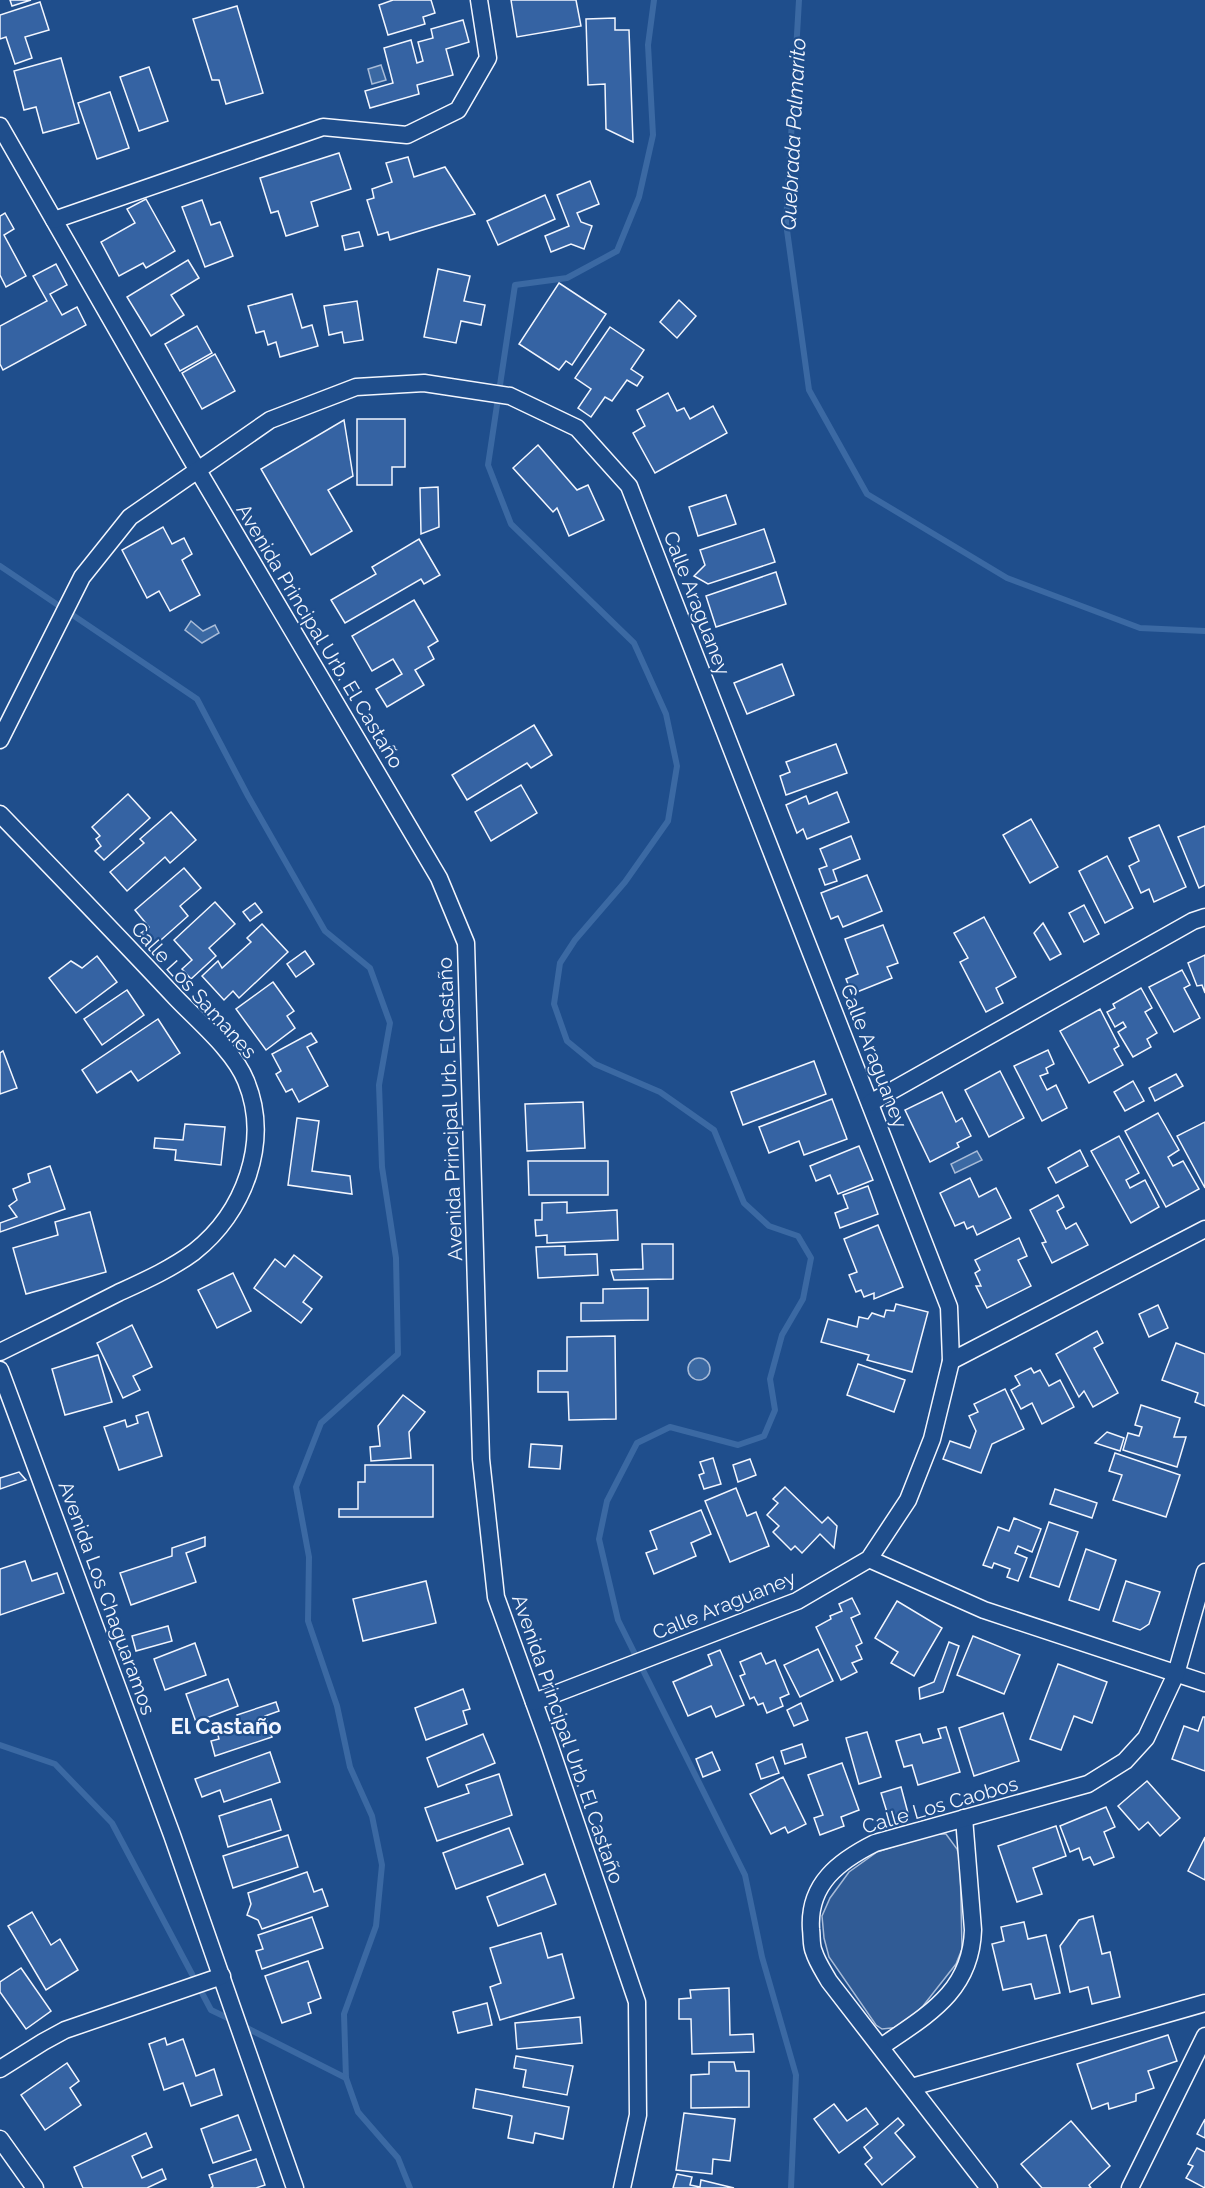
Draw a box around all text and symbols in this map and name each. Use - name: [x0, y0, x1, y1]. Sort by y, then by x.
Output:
- water label: Quebrada Palmarito: [775, 37, 811, 231]
- street label: Avenida Principal Urb. El Castaño: [231, 499, 409, 773]
- street label: Calle Araguaney: [659, 528, 736, 678]
- street label: Calle Los Samanes: [126, 917, 262, 1063]
- street label: Avenida Principal Urb. El Castaño: [433, 957, 467, 1261]
- street label: Calle Araguaney: [836, 981, 913, 1131]
- street label: Avenida Los Chaguaramos: [54, 1478, 160, 1718]
- street label: Calle Araguaney: [649, 1565, 799, 1645]
- street label: Avenida Principal Urb. El Castaño: [507, 1591, 629, 1887]
- district label: El Castaño: [170, 1713, 282, 1739]
- street label: Calle Los Caobos: [859, 1771, 1021, 1839]

